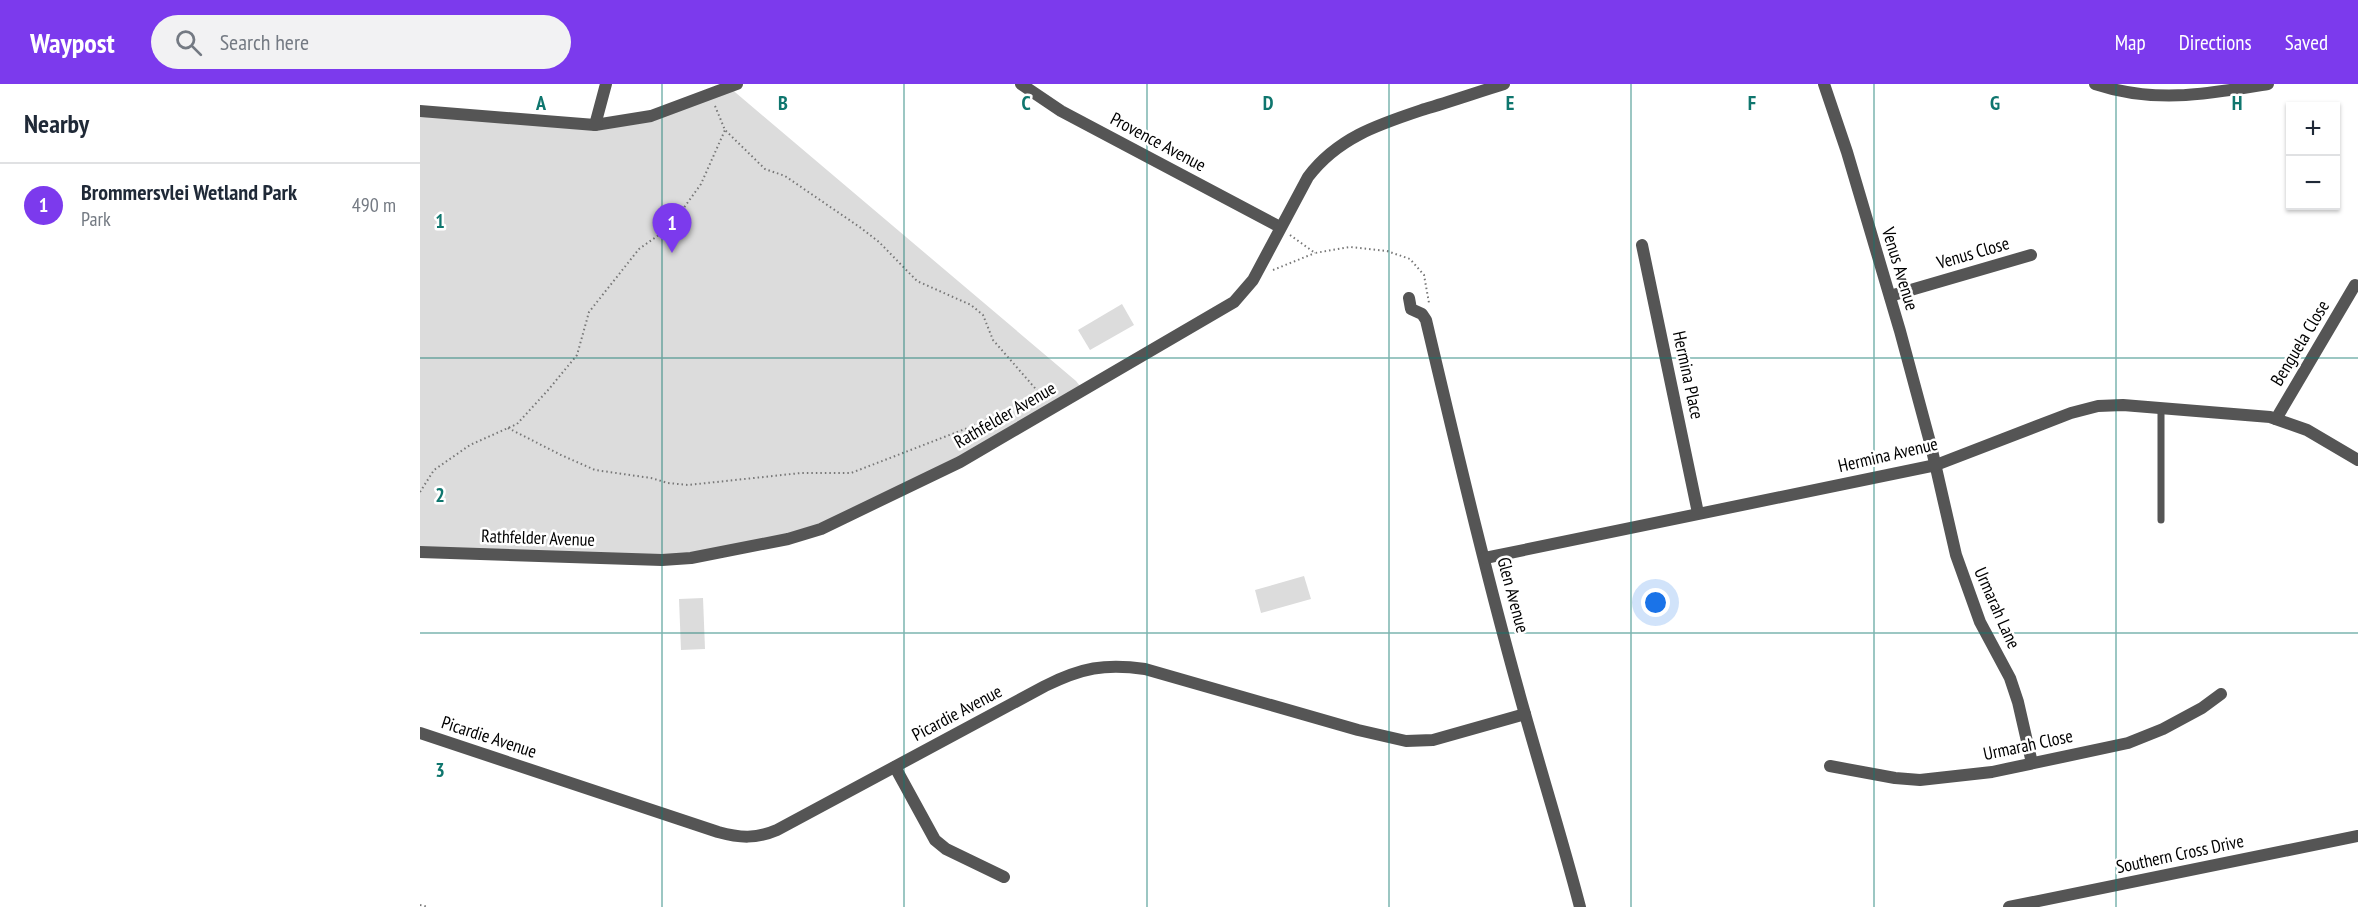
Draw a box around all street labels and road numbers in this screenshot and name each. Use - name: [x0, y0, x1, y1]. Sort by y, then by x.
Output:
- street label: Provence Avenue: [1107, 107, 1210, 176]
- street label: Venus Avenue: [1877, 224, 1924, 313]
- street label: Venus Close: [1933, 231, 2012, 274]
- street label: Benguela Close: [2265, 296, 2334, 390]
- street label: Hermina Place: [1668, 329, 1709, 421]
- street label: Rathfelder Avenue: [950, 376, 1060, 453]
- street label: Hermina Avenue: [1836, 432, 1940, 477]
- street label: Rathfelder Avenue: [481, 524, 595, 551]
- street label: Glen Avenue: [1492, 555, 1535, 635]
- street label: Urmarah Lane: [1969, 563, 2026, 652]
- street label: Picardie Avenue: [908, 679, 1006, 746]
- street label: Picardie Avenue: [439, 710, 540, 763]
- street label: Urmarah Close: [1981, 724, 2075, 765]
- street label: Southern Cross Drive: [2114, 829, 2246, 878]

